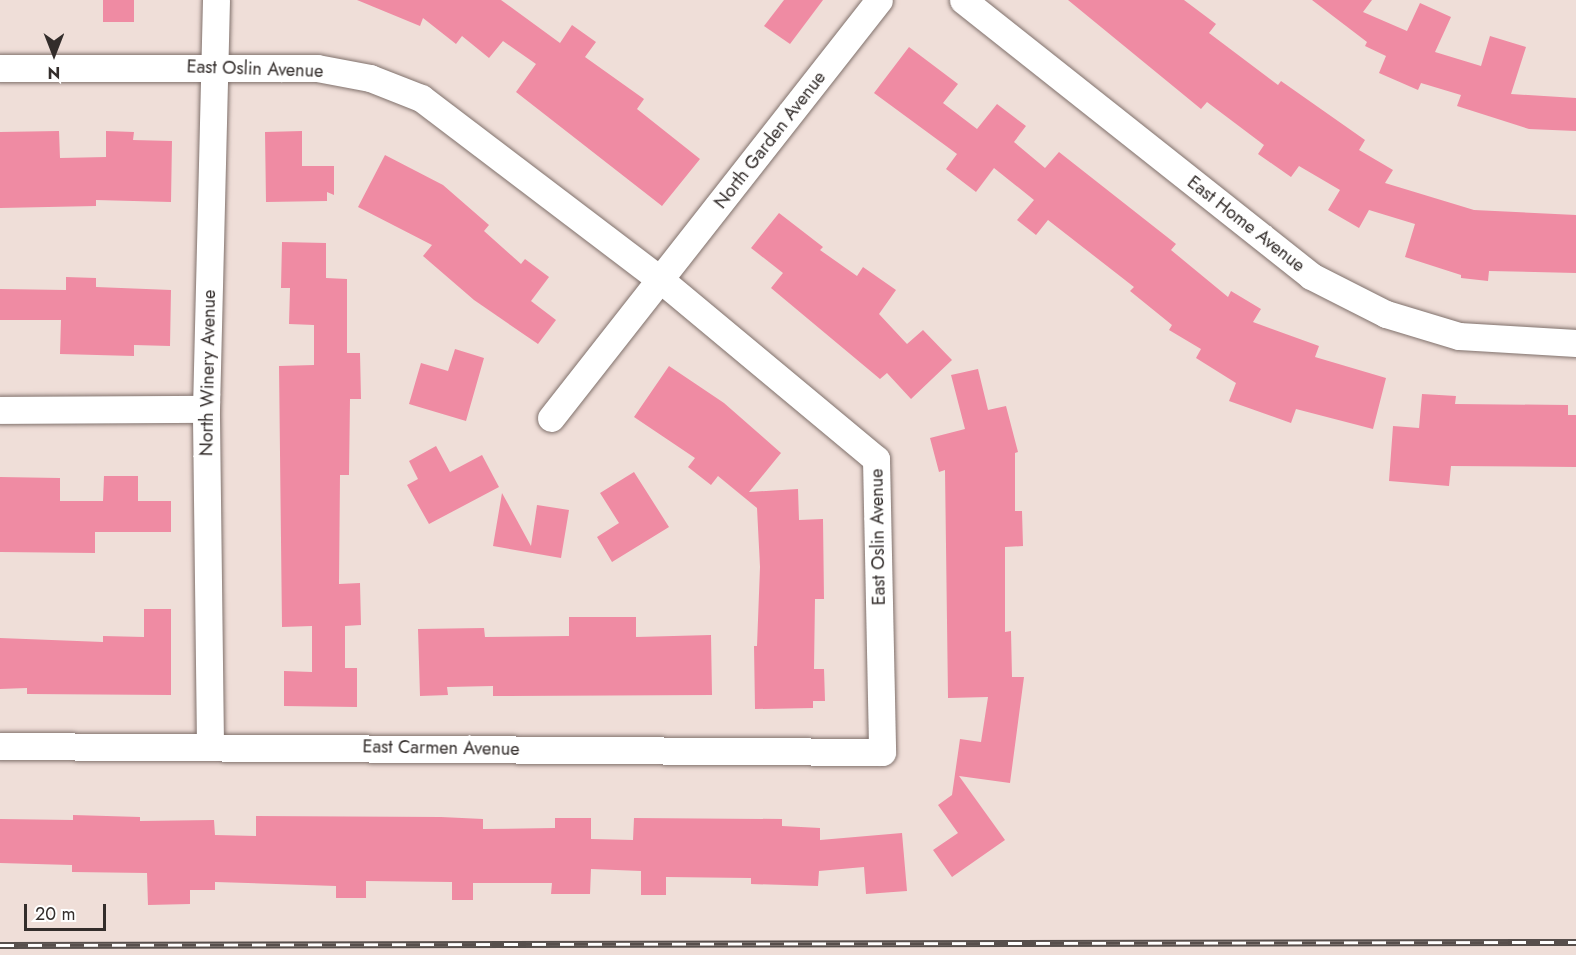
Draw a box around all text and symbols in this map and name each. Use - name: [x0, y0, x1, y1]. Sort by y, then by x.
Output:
- north arrow: [24, 24, 84, 84]
- street label: East Oslin Avenue: [186, 56, 324, 82]
- text: N: [48, 61, 60, 84]
- street label: North Garden Avenue: [710, 67, 830, 213]
- street label: East Home Avenue: [1183, 171, 1309, 277]
- street label: North Winery Avenue: [196, 290, 220, 456]
- street label: East Oslin Avenue: [866, 468, 890, 606]
- street label: East Carmen Avenue: [362, 736, 520, 760]
- scale bar: [27, 892, 110, 930]
- text: 20 m: [35, 901, 75, 927]

